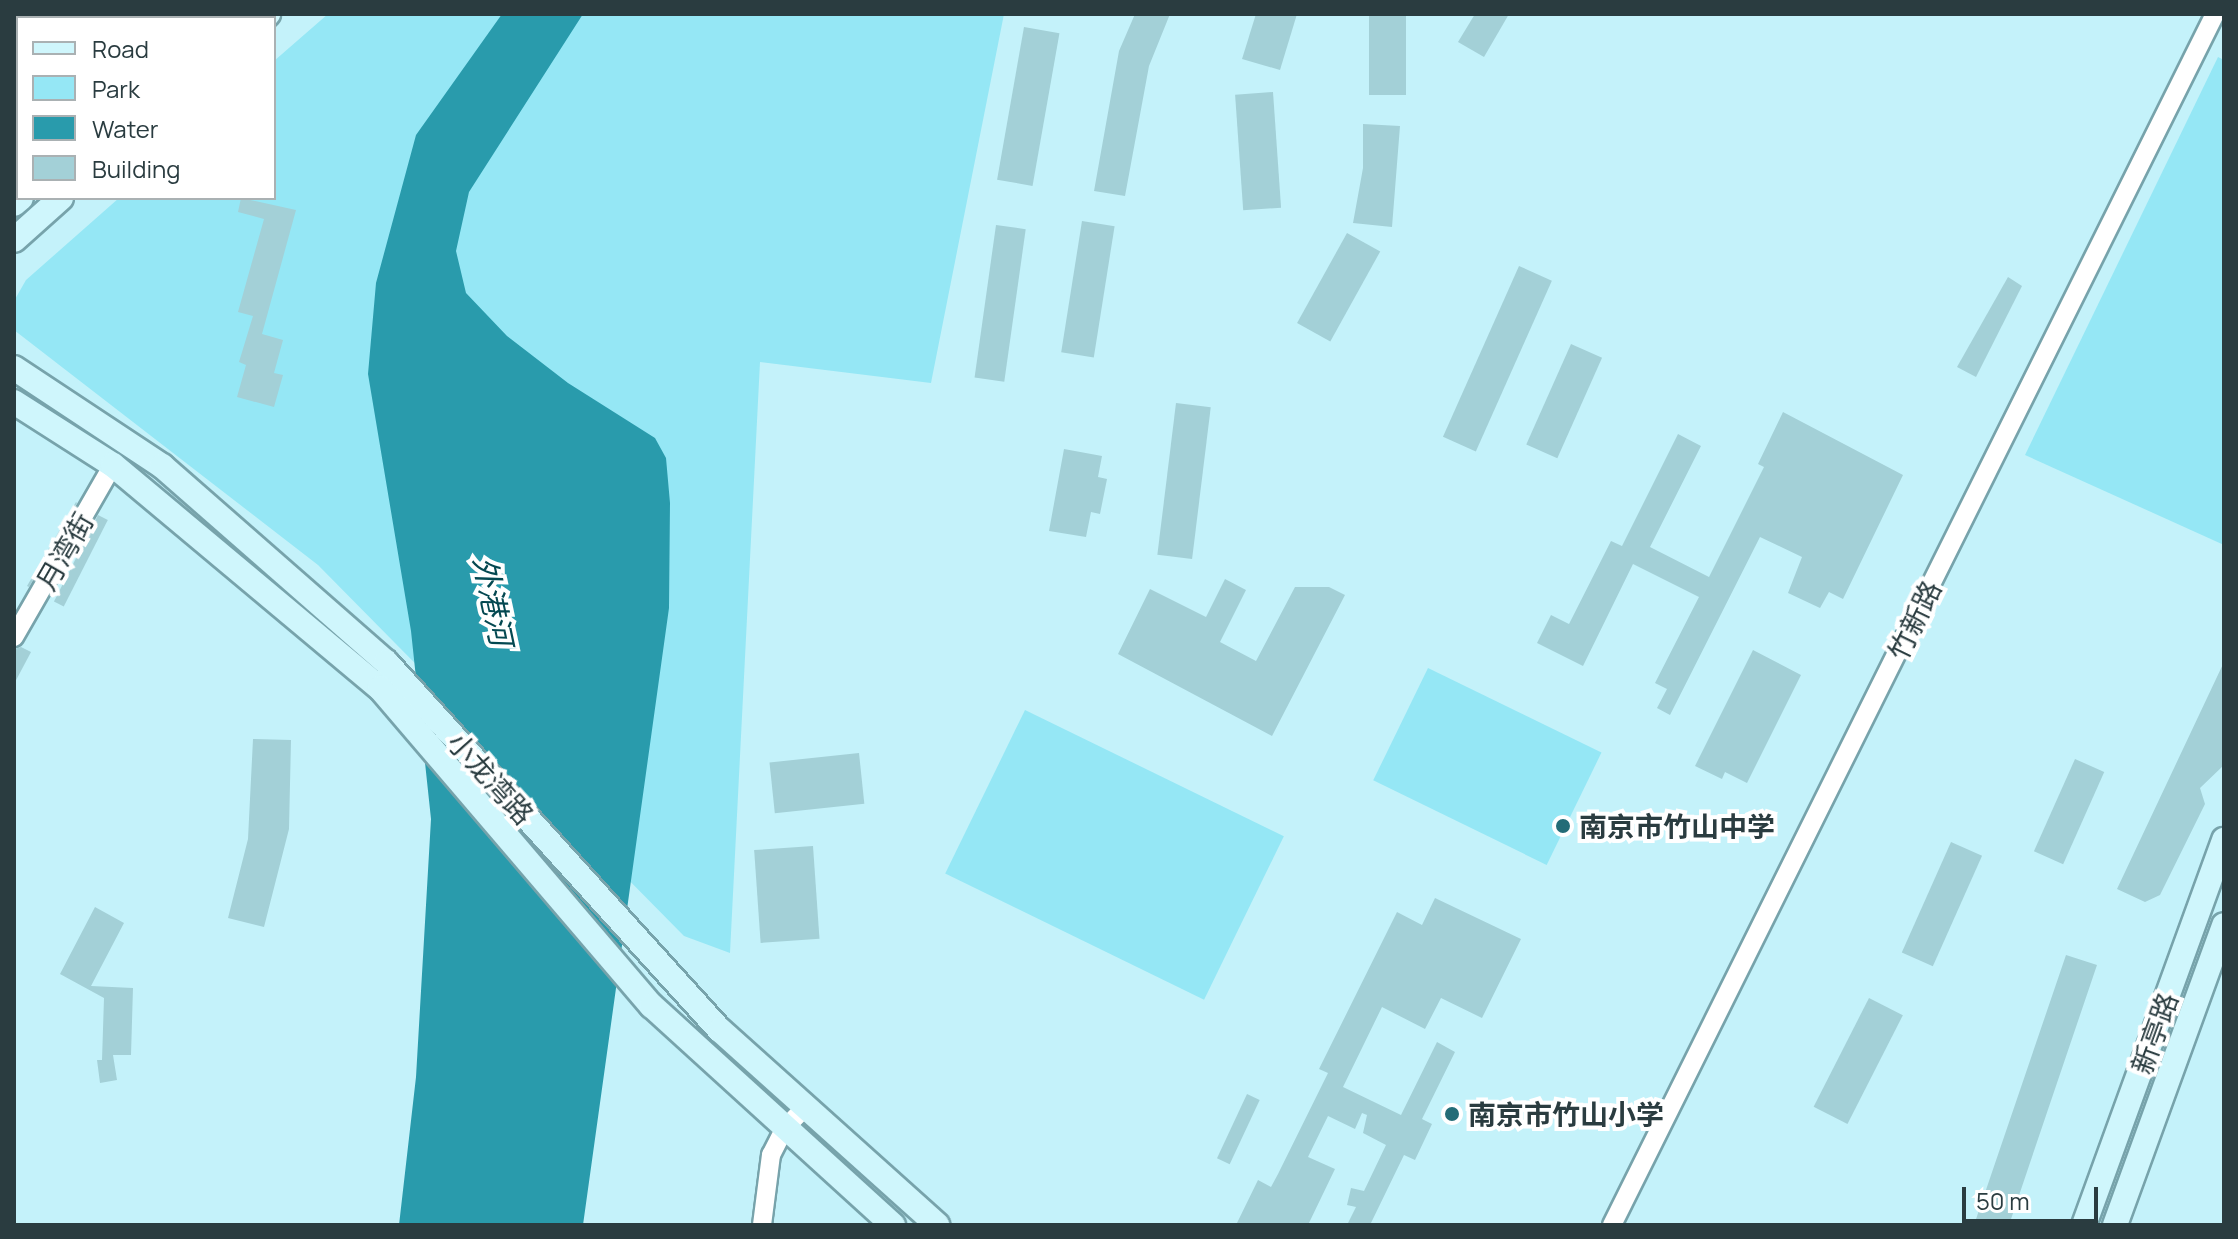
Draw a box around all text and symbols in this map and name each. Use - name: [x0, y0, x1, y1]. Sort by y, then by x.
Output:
- legend: [16, 16, 276, 200]
- text: Road: [92, 32, 149, 65]
- text: Park: [92, 72, 140, 105]
- text: Water: [92, 112, 159, 145]
- text: Building: [92, 152, 180, 185]
- street label: 月湾街: [28, 506, 100, 596]
- water label: 外港河: [466, 553, 520, 649]
- street label: 竹新路: [1880, 575, 1948, 665]
- street label: 小龙湾路: [441, 725, 541, 831]
- place label: 南京市竹山中学: [1579, 809, 1775, 843]
- marker: 南京市竹山中学: [1554, 817, 1572, 835]
- street label: 新亭路: [2124, 988, 2184, 1078]
- place label: 南京市竹山小学: [1468, 1097, 1664, 1131]
- marker: 南京市竹山小学: [1443, 1105, 1461, 1123]
- scale bar: [1966, 1171, 2102, 1221]
- text: 50 m: [1976, 1184, 2030, 1217]

